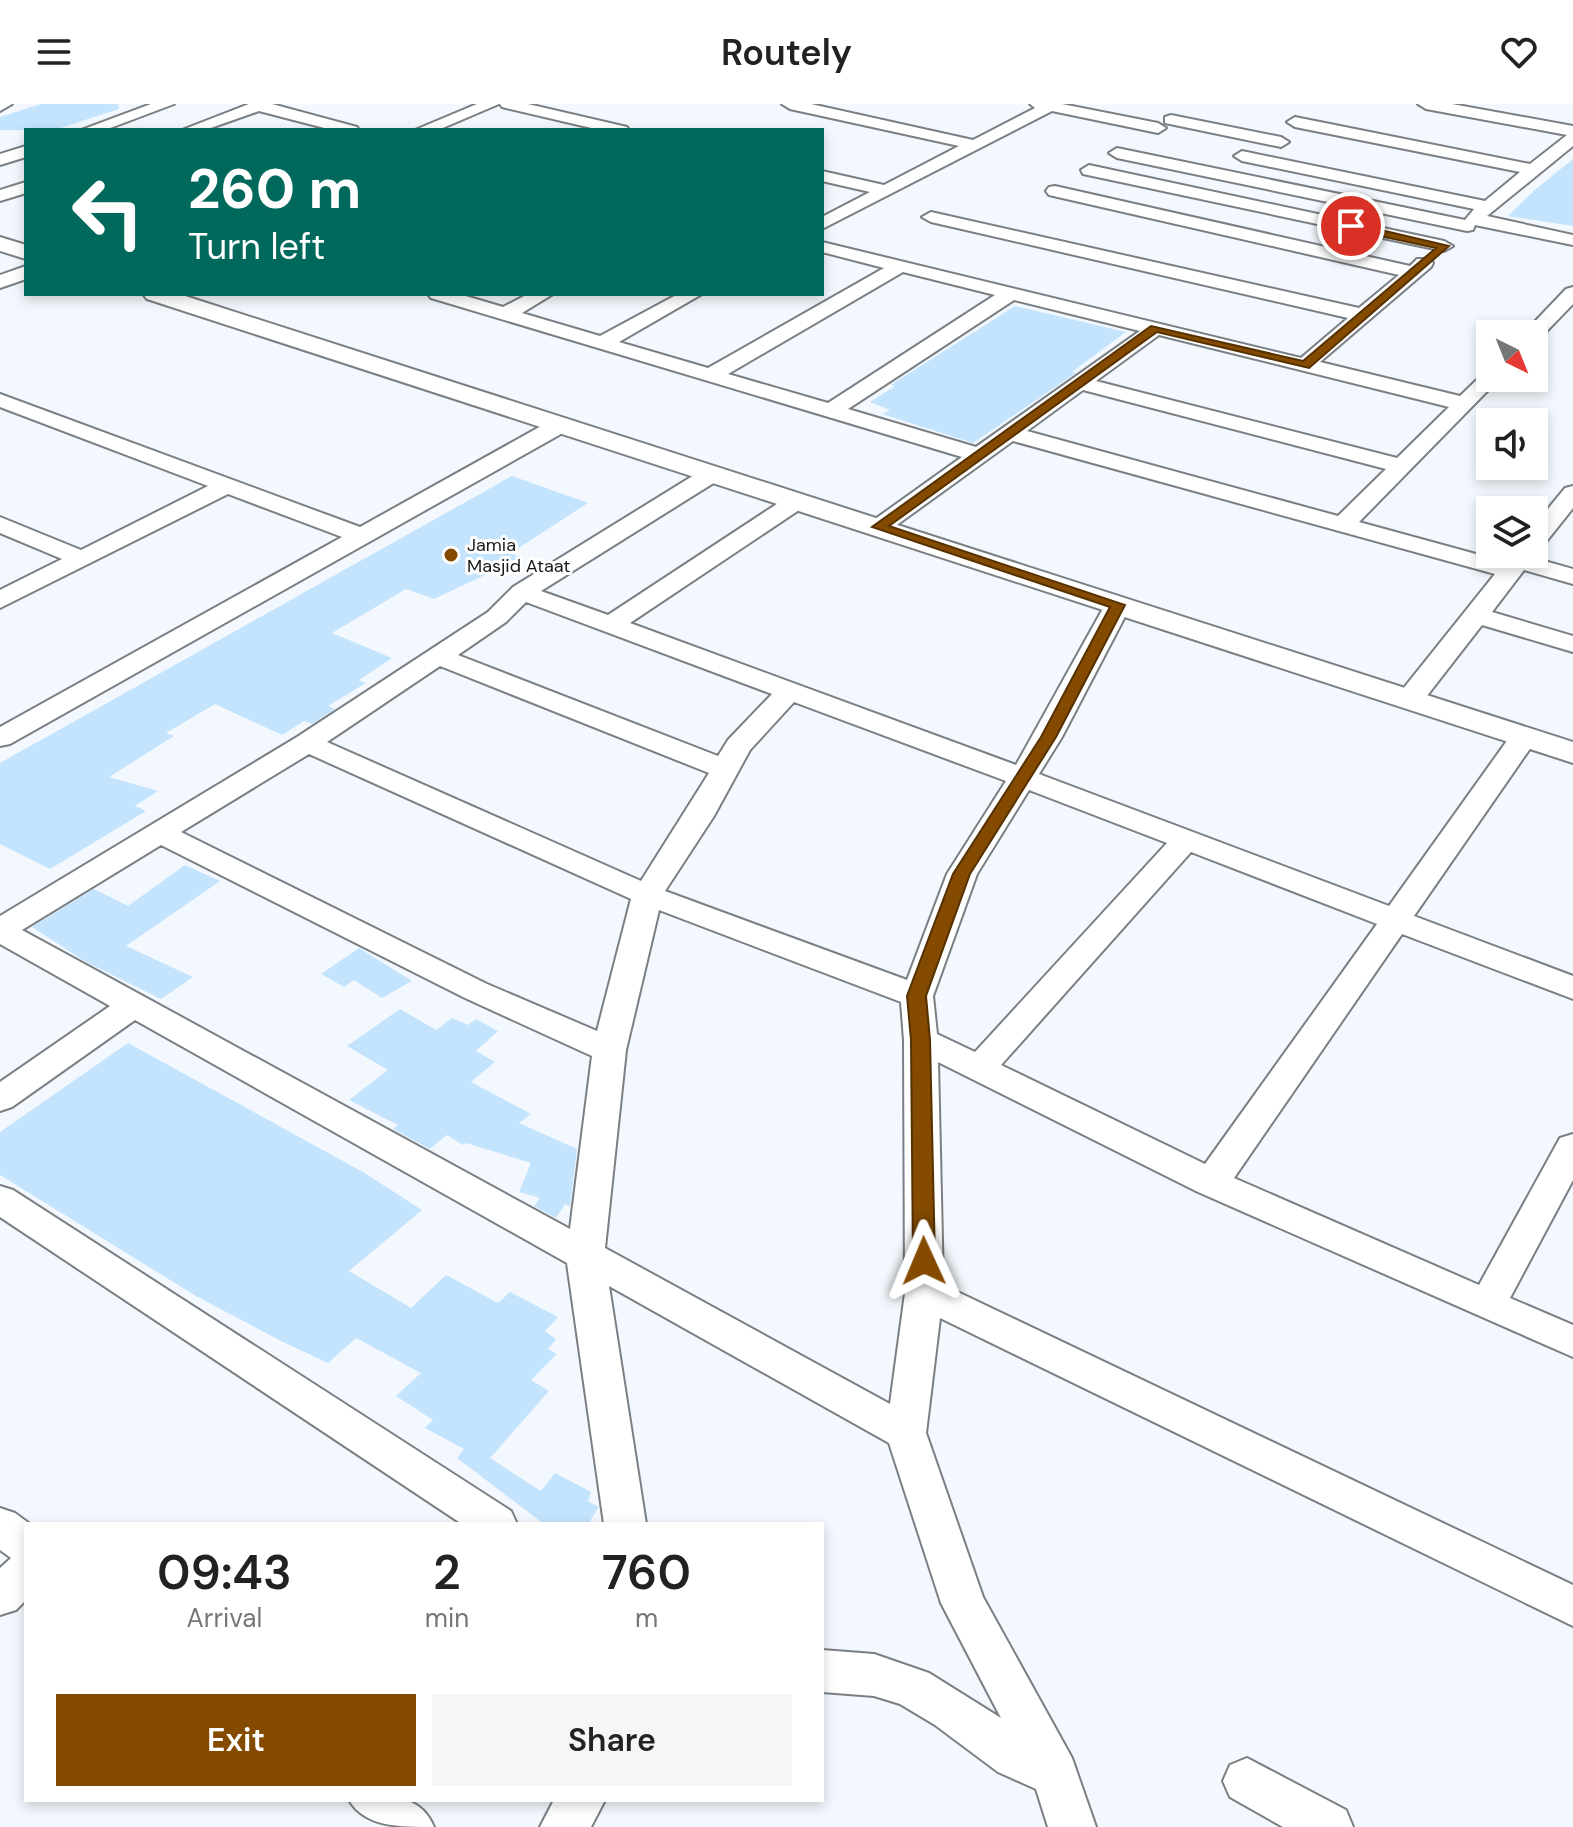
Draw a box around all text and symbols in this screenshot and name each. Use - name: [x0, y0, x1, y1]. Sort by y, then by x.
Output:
- text: Routely: [721, 29, 852, 76]
- icon: menu: [32, 30, 76, 74]
- icon: heart: [1497, 30, 1541, 74]
- text: 260 m: [188, 152, 361, 225]
- icon: left: [56, 160, 160, 264]
- pin: [1317, 192, 1385, 260]
- icon: arrive: [1329, 204, 1373, 248]
- text: Turn left: [188, 223, 325, 270]
- north arrow: [1476, 320, 1548, 392]
- map controls: [1476, 320, 1548, 568]
- button: sound: [1476, 408, 1548, 480]
- button: layers: [1476, 496, 1548, 568]
- place label: Jamia Masjid Ataat: [467, 533, 570, 578]
- marker: Jamia Masjid Ataat: [442, 546, 460, 564]
- position arrow: [882, 1219, 966, 1303]
- text: 09:43: [157, 1541, 292, 1604]
- text: 2: [433, 1541, 461, 1604]
- text: 760: [602, 1541, 691, 1604]
- text: Arrival: [187, 1601, 262, 1635]
- text: min: [425, 1601, 469, 1635]
- text: m: [635, 1601, 658, 1635]
- button: Exit: [56, 1694, 416, 1786]
- button: Share: [432, 1694, 792, 1786]

